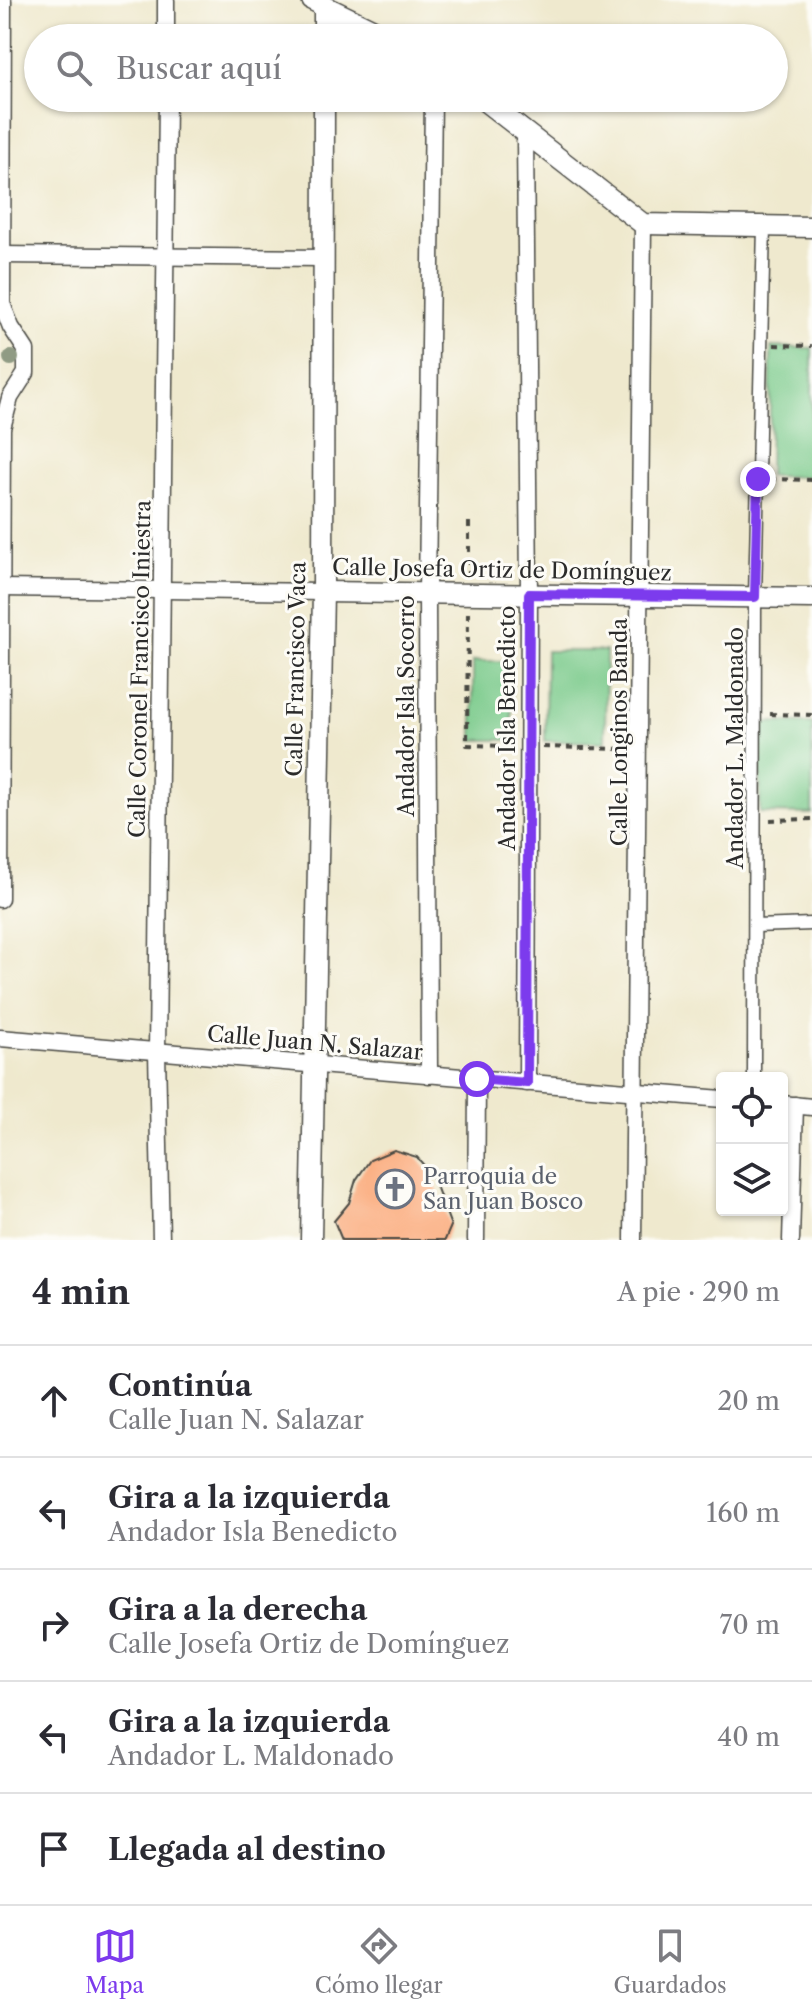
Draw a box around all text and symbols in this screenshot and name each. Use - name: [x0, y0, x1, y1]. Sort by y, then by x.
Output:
- search box: [24, 24, 788, 112]
- icon: search: [52, 46, 96, 90]
- text: Buscar aquí: [116, 50, 282, 87]
- route end: [740, 461, 776, 497]
- street label: Calle Coronel Francisco Iniestra: [124, 499, 156, 838]
- street label: Calle Josefa Ortiz de Domínguez: [332, 554, 672, 586]
- street label: Calle Francisco Vaca: [281, 561, 311, 777]
- street label: Andador Isla Socorro: [393, 595, 420, 818]
- street label: Andador Isla Benedicto: [494, 606, 521, 851]
- street label: Calle Longinos Banda: [606, 617, 633, 846]
- street label: Andador L. Maldonado: [722, 627, 749, 870]
- street label: Calle Juan N. Salazar: [206, 1020, 424, 1066]
- route start: [459, 1061, 495, 1097]
- map controls: [716, 1072, 788, 1216]
- button: locate: [716, 1072, 788, 1144]
- button: layers: [716, 1144, 788, 1216]
- place label: Parroquia de San Juan Bosco: [423, 1163, 583, 1215]
- church icon: Parroquia de San Juan Bosco: [374, 1168, 416, 1210]
- text: 4 min: [32, 1271, 130, 1313]
- text: A pie · 290 m: [617, 1276, 780, 1308]
- text: Continúa: [108, 1367, 252, 1404]
- icon: ahead: [32, 1379, 76, 1423]
- text: 20 m: [717, 1385, 780, 1417]
- text: Calle Juan N. Salazar: [108, 1404, 364, 1436]
- text: Gira a la izquierda: [108, 1479, 390, 1516]
- icon: left: [32, 1491, 76, 1535]
- text: 160 m: [706, 1497, 780, 1529]
- text: Andador Isla Benedicto: [108, 1516, 397, 1548]
- text: Gira a la derecha: [108, 1591, 367, 1628]
- icon: right: [32, 1603, 76, 1647]
- text: 70 m: [720, 1609, 780, 1641]
- text: Calle Josefa Ortiz de Domínguez: [108, 1628, 509, 1660]
- text: Gira a la izquierda: [108, 1703, 390, 1740]
- icon: left: [32, 1715, 76, 1759]
- text: 40 m: [717, 1721, 780, 1753]
- text: Andador L. Maldonado: [108, 1740, 394, 1772]
- icon: arrive: [32, 1827, 76, 1871]
- text: Llegada al destino: [108, 1831, 386, 1868]
- tab: Mapa: [85, 1924, 144, 1999]
- tab: Cómo llegar: [315, 1924, 443, 1999]
- tab: Guardados: [613, 1924, 727, 1999]

